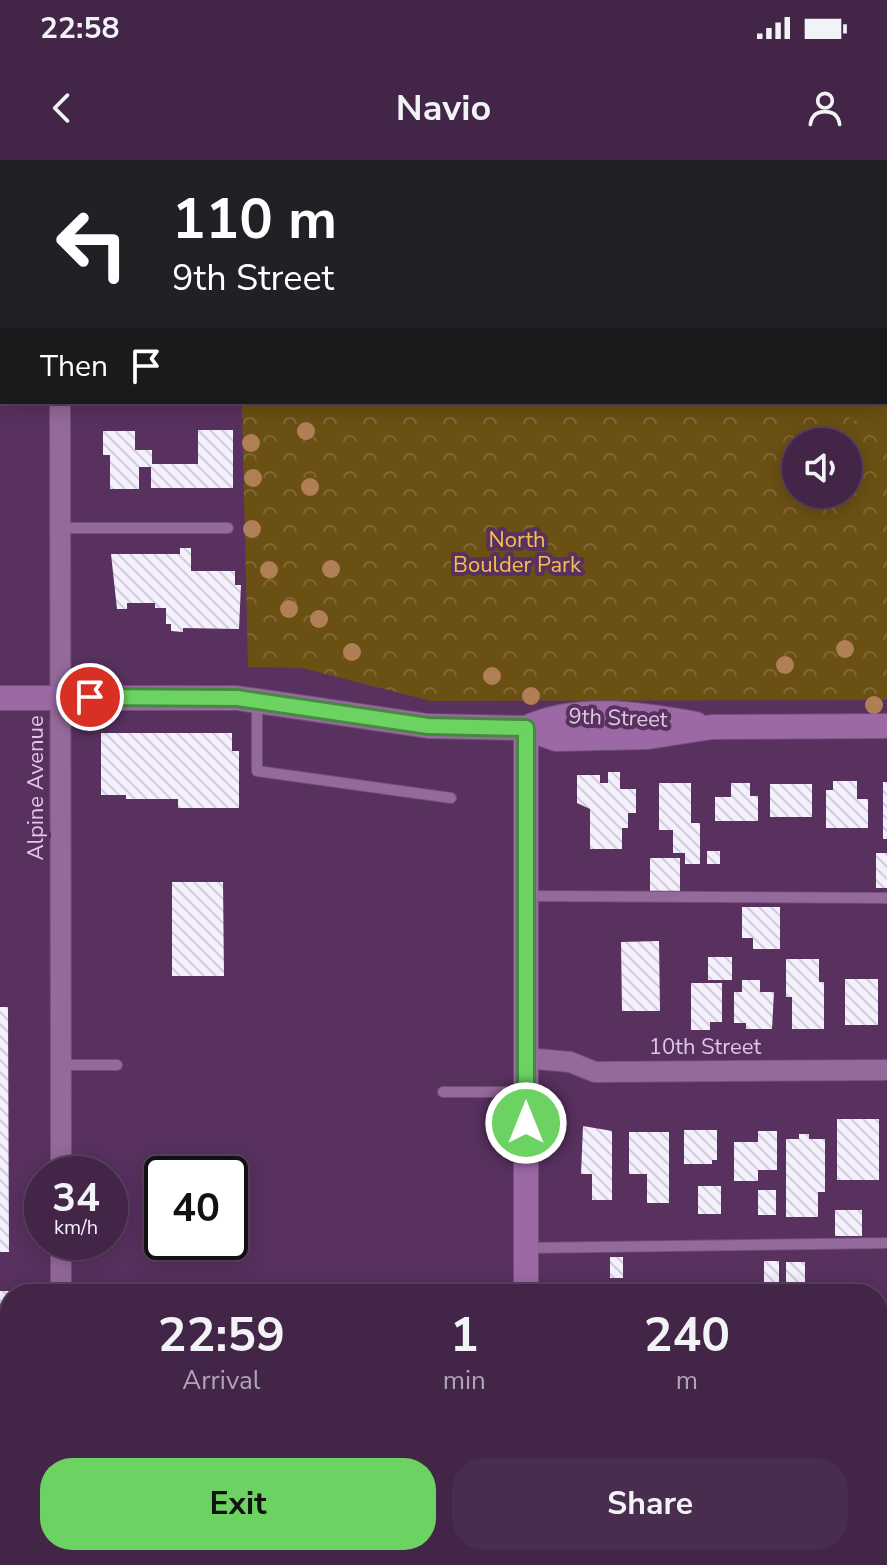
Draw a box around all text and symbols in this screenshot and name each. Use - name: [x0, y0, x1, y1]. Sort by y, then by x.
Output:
- text: 22:58: [40, 8, 119, 49]
- text: Navio: [396, 84, 491, 133]
- icon: back: [40, 86, 84, 130]
- icon: person: [803, 86, 847, 130]
- text: 110 m: [172, 181, 337, 258]
- icon: left: [40, 192, 144, 296]
- text: 9th Street: [172, 254, 334, 303]
- icon: arrive: [124, 344, 168, 388]
- text: Then: [40, 346, 108, 387]
- map controls: [782, 428, 862, 508]
- button: sound: [782, 428, 862, 508]
- park label: North Boulder Park: [453, 525, 582, 580]
- pin: [56, 663, 124, 731]
- icon: arrive: [68, 675, 112, 719]
- street label: 9th Street: [568, 701, 668, 735]
- street label: Alpine Avenue: [21, 715, 51, 861]
- street label: 10th Street: [649, 1032, 761, 1062]
- position arrow: [484, 1081, 568, 1165]
- speed limit sign: 40: [144, 1156, 248, 1260]
- text: 34: [52, 1171, 100, 1225]
- text: km/h: [54, 1214, 98, 1241]
- text: 22:59: [158, 1302, 285, 1368]
- text: 1: [450, 1302, 479, 1368]
- text: 240: [644, 1302, 730, 1368]
- text: Arrival: [182, 1363, 261, 1398]
- text: min: [443, 1363, 486, 1398]
- text: m: [676, 1363, 698, 1398]
- button: Exit: [40, 1458, 436, 1550]
- button: Share: [452, 1458, 848, 1550]

